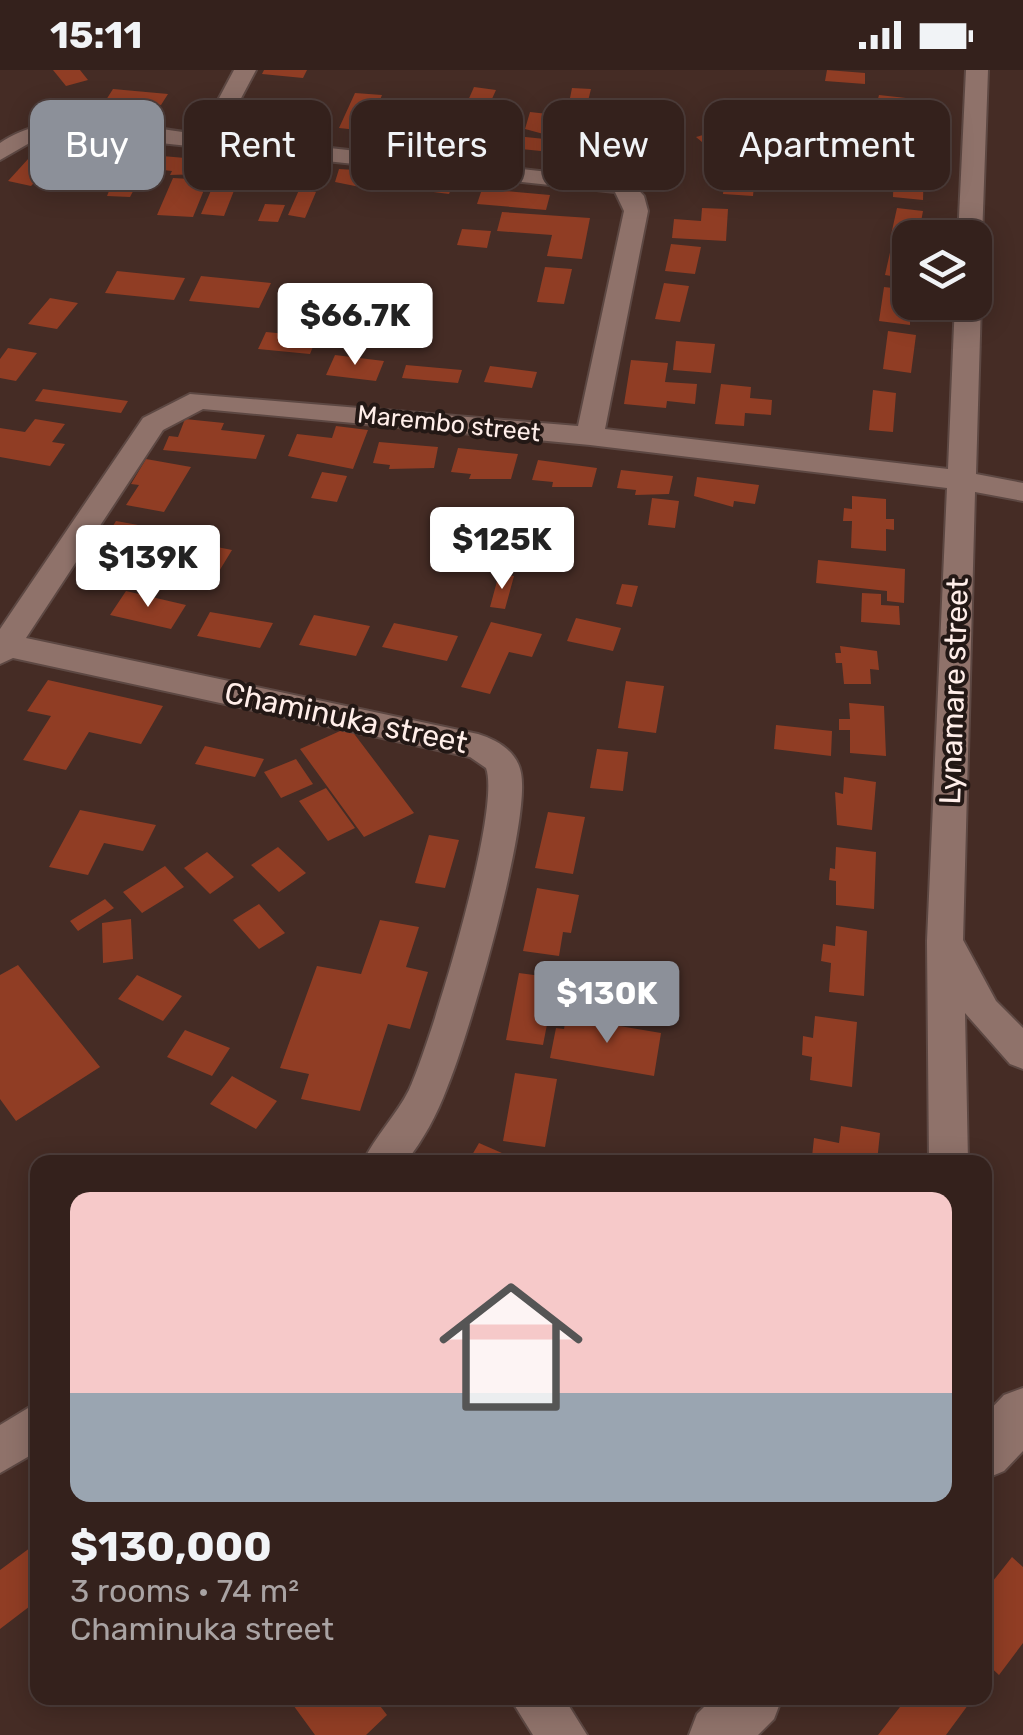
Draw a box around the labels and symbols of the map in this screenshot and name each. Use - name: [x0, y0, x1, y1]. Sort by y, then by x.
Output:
- pin: $66.7K: [274, 283, 436, 368]
- street label: Marembo street: [356, 399, 542, 448]
- pin: $125K: [432, 507, 572, 592]
- pin: $139K: [78, 525, 218, 610]
- street label: Lynamare street: [932, 577, 976, 805]
- street label: Chaminuka street: [221, 675, 471, 761]
- pin: $130K: [537, 961, 677, 1046]

